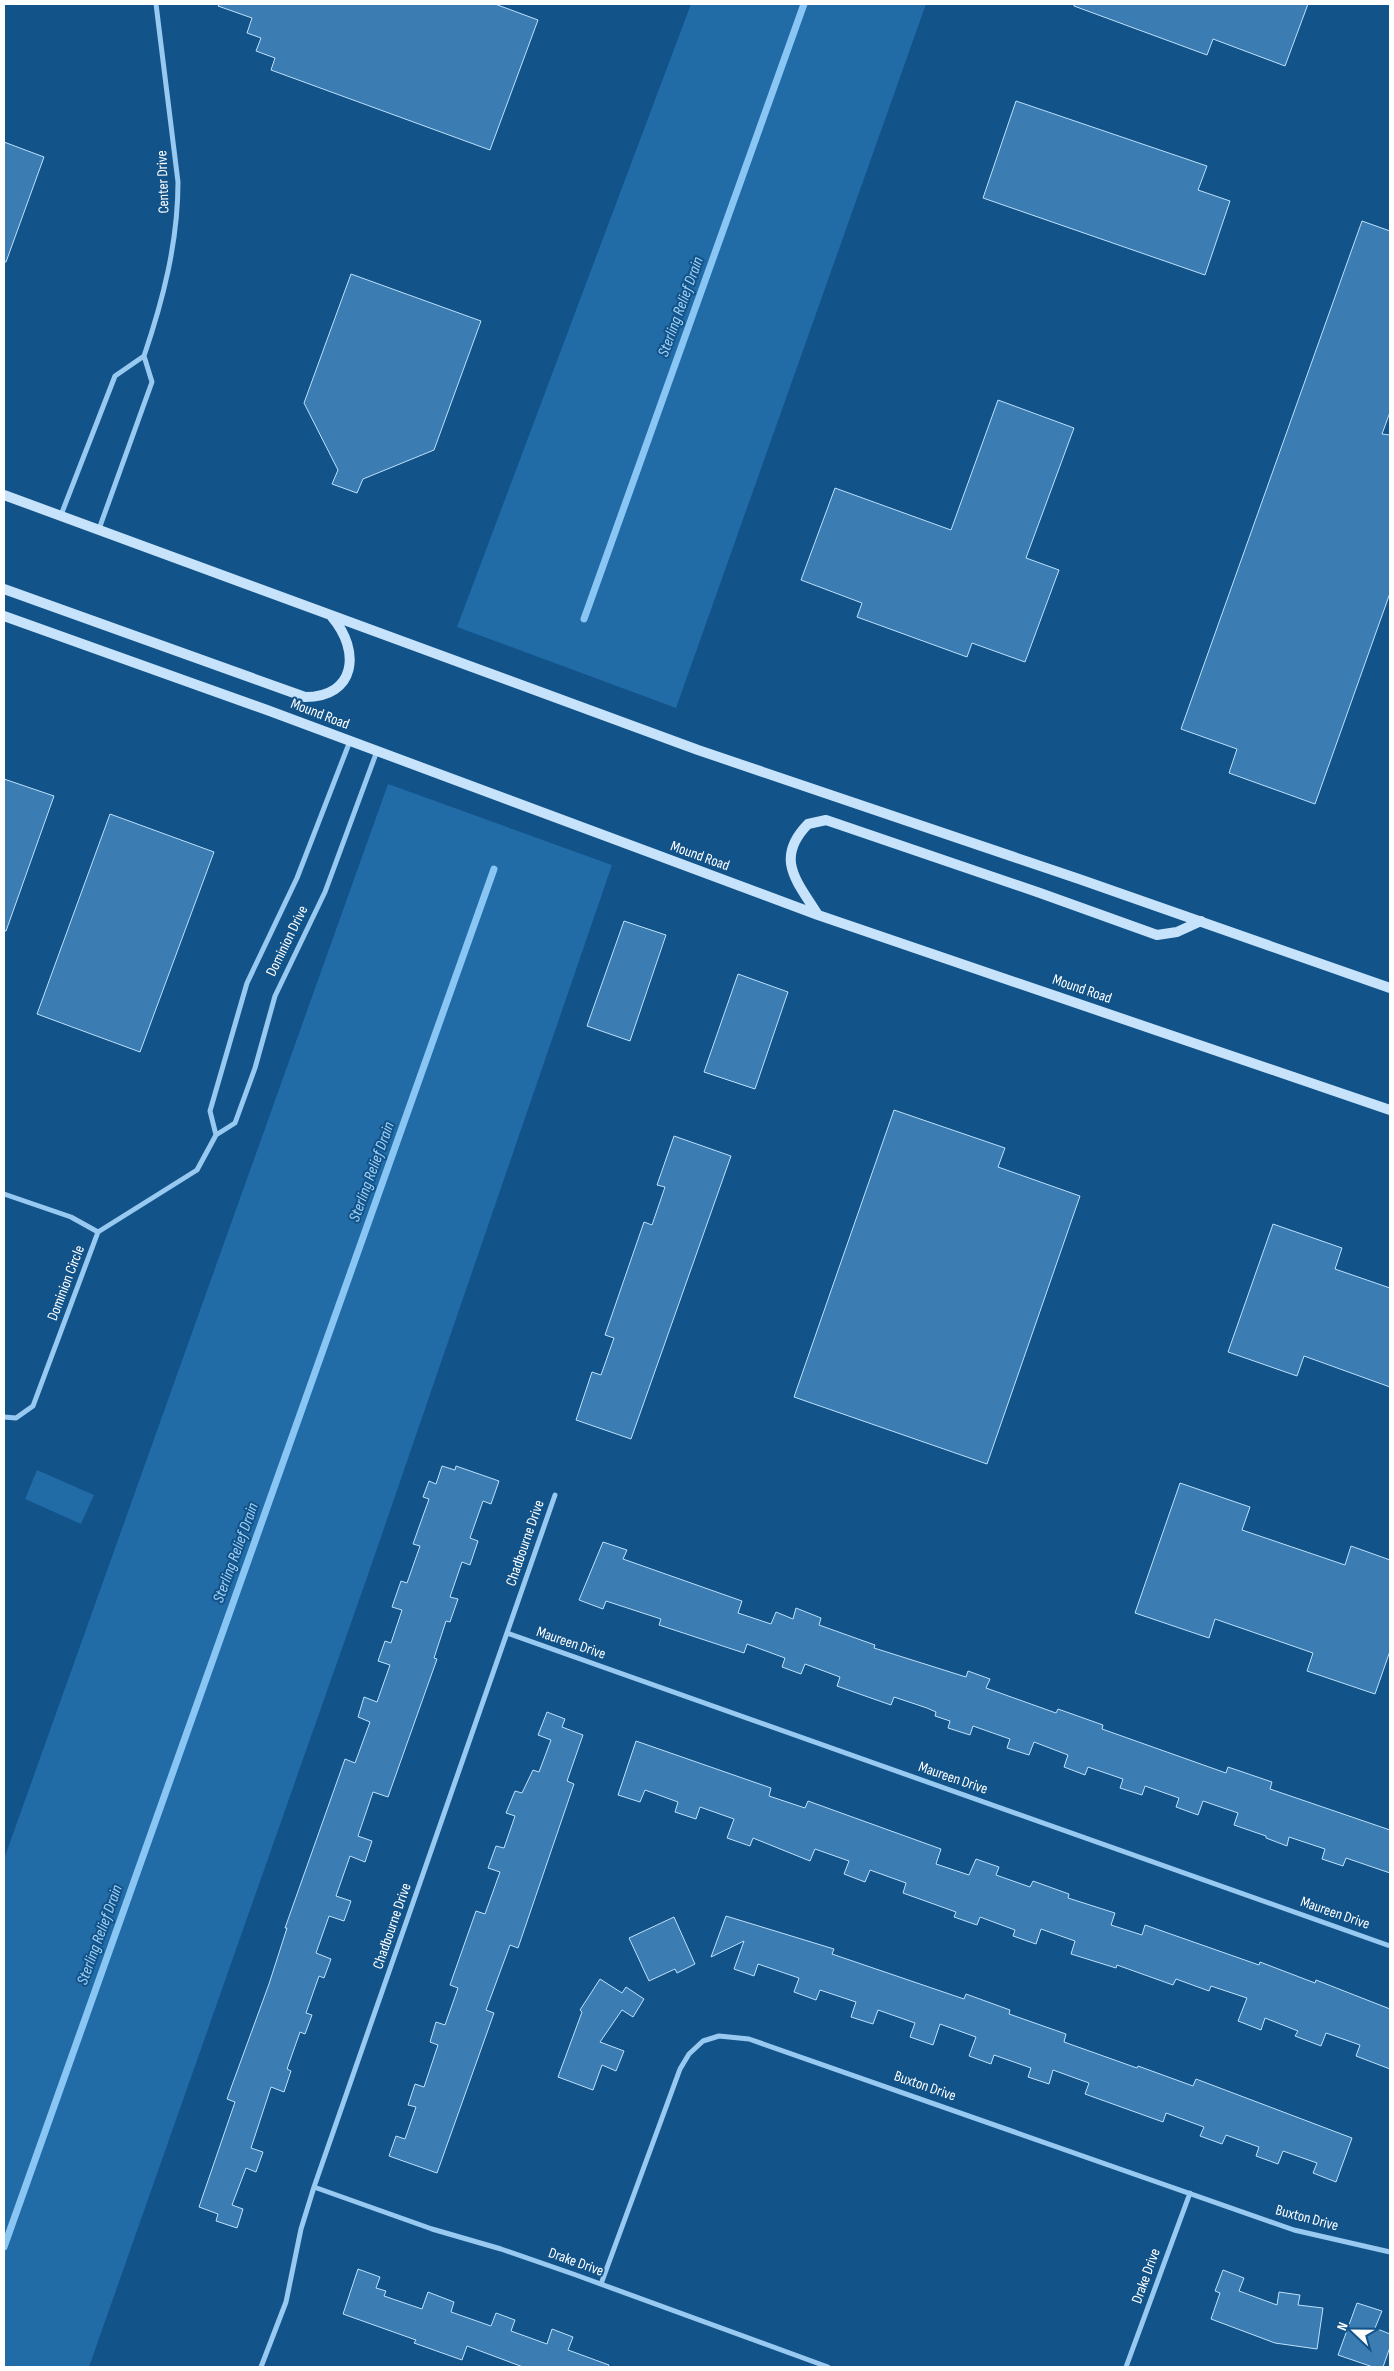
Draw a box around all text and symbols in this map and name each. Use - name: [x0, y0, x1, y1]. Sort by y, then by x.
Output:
- street label: Center Drive: [152, 150, 174, 214]
- water label: Sterling Relief Drain: [654, 254, 708, 359]
- street label: Mound Road: [288, 694, 352, 734]
- street label: Mound Road: [668, 837, 732, 875]
- street label: Dominion Drive: [262, 902, 312, 980]
- street label: Mound Road: [1050, 970, 1114, 1008]
- water label: Sterling Relief Drain: [345, 1119, 399, 1224]
- street label: Dominion Circle: [43, 1243, 89, 1323]
- street label: Chadbourne Drive: [501, 1497, 549, 1589]
- water label: Sterling Relief Drain: [209, 1500, 263, 1605]
- street label: Maureen Drive: [534, 1622, 608, 1664]
- street label: Maureen Drive: [916, 1757, 990, 1799]
- street label: Chadbourne Drive: [368, 1880, 416, 1972]
- water label: Sterling Relief Drain: [73, 1882, 127, 1987]
- street label: Maureen Drive: [1298, 1892, 1372, 1934]
- street label: Buxton Drive: [892, 2067, 958, 2105]
- street label: Buxton Drive: [1274, 2201, 1340, 2235]
- street label: Drake Drive: [546, 2243, 606, 2281]
- street label: Drake Drive: [1127, 2246, 1165, 2306]
- north arrow: [1329, 2306, 1379, 2356]
- text: N: [1333, 2320, 1352, 2333]

